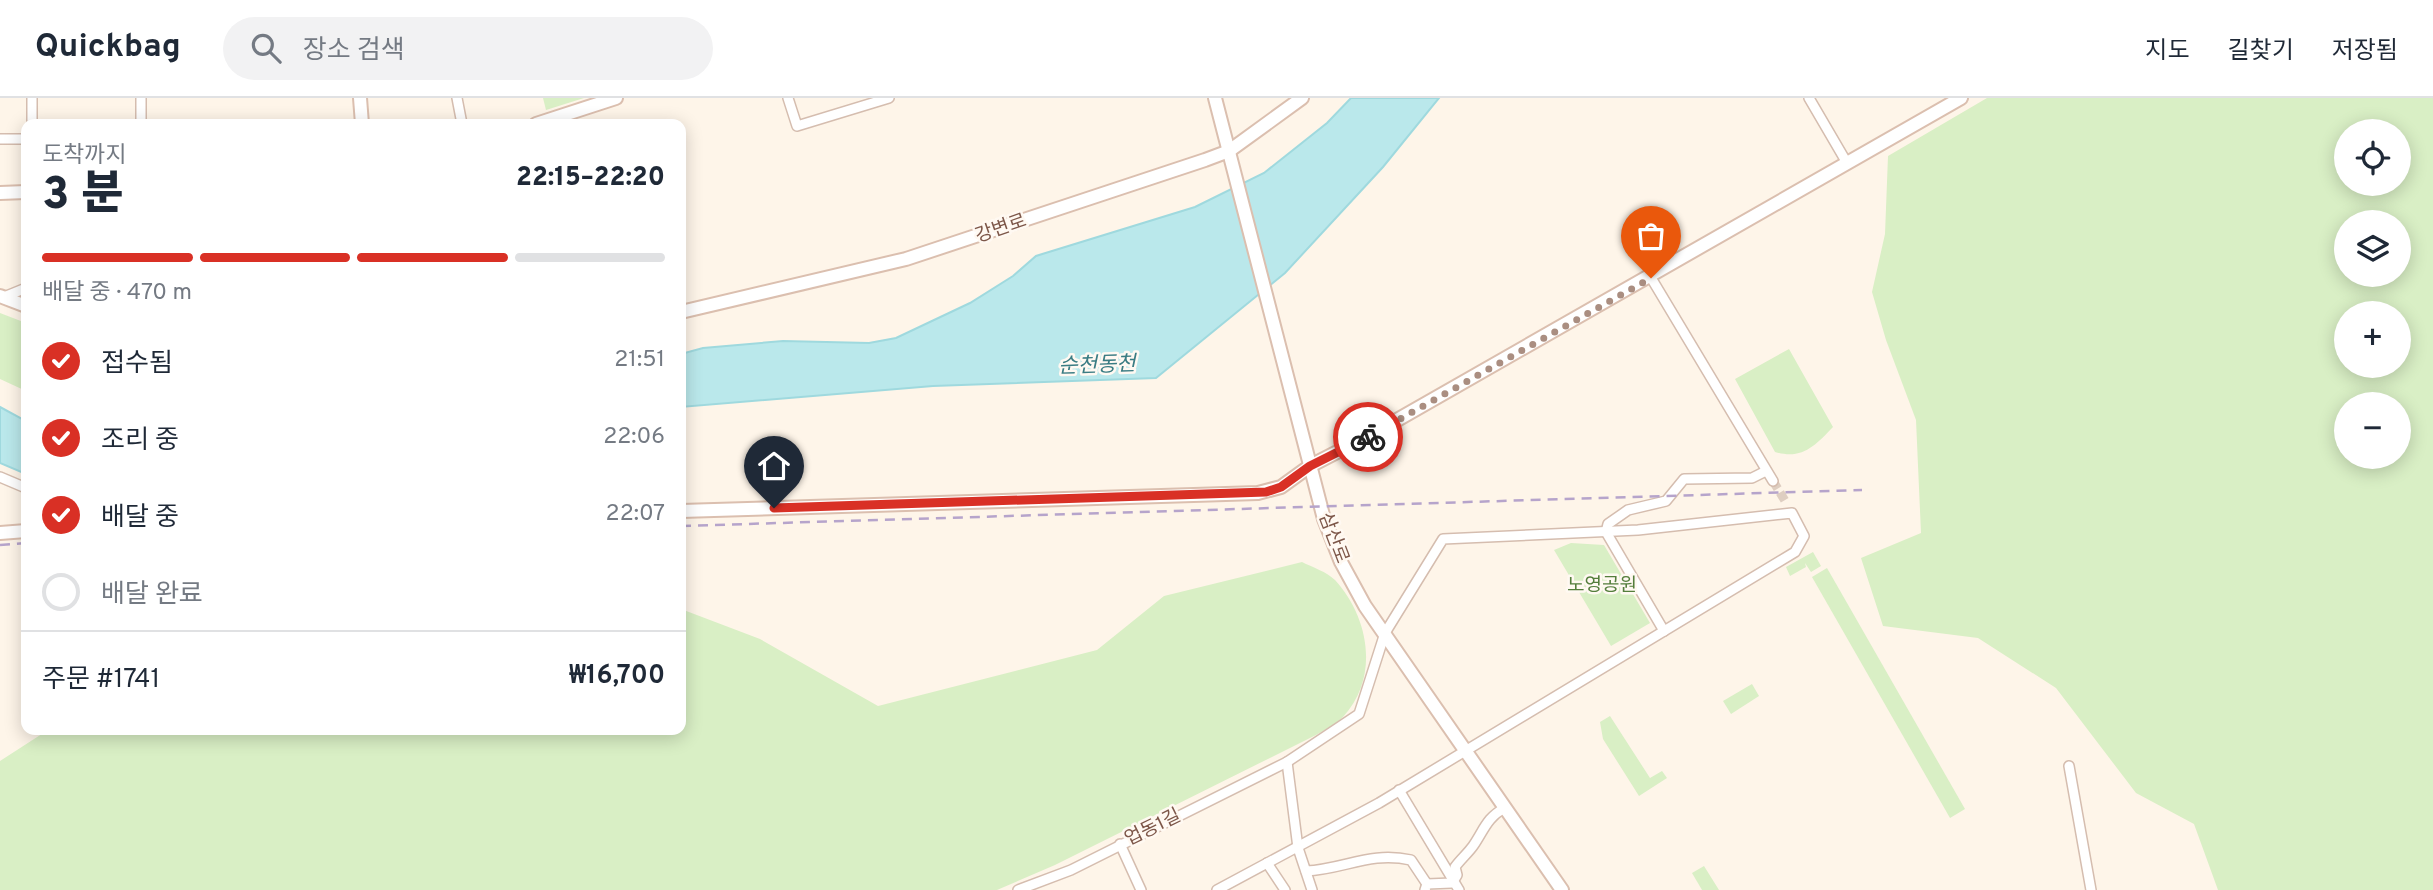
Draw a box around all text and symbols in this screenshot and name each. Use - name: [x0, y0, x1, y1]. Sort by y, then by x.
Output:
- search box: [223, 17, 713, 80]
- text: Quickbag: [35, 27, 181, 69]
- icon: search: [247, 29, 285, 67]
- text: 장소 검색: [303, 35, 405, 68]
- text: 지도: [2145, 37, 2190, 67]
- text: 길찾기: [2228, 37, 2294, 67]
- text: 저장됨: [2332, 37, 2398, 67]
- map controls: [2334, 119, 2411, 469]
- button: locate: [2334, 119, 2411, 196]
- text: 도착까지: [42, 142, 127, 171]
- text: 22:15–22:20: [516, 162, 665, 195]
- text: 3 분: [42, 167, 124, 226]
- pin: [1621, 206, 1681, 278]
- street label: 강변로: [972, 209, 1030, 249]
- button: layers: [2334, 210, 2411, 287]
- icon: bag: [1632, 217, 1670, 255]
- text: 배달 중 · 470 m: [42, 279, 192, 308]
- button: +: [2334, 301, 2411, 378]
- icon: check: [42, 342, 80, 380]
- text: 21:51: [614, 346, 665, 375]
- text: 접수됨: [101, 348, 173, 381]
- water label: 순천동천: [1058, 351, 1139, 381]
- button: −: [2334, 392, 2411, 469]
- courier: [1333, 402, 1403, 472]
- icon: bike: [1349, 418, 1387, 456]
- icon: check: [42, 419, 80, 457]
- text: 22:06: [603, 423, 665, 452]
- text: 조리 중: [101, 425, 179, 458]
- pin: [744, 436, 804, 508]
- icon: home: [755, 447, 793, 485]
- icon: check: [42, 496, 80, 534]
- text: 22:07: [606, 500, 665, 529]
- text: 배달 중: [101, 502, 179, 535]
- street label: 삼산로: [1312, 509, 1354, 567]
- park label: 노영공원: [1567, 574, 1637, 598]
- text: 배달 완료: [101, 579, 203, 612]
- text: ₩16,700: [569, 660, 665, 693]
- text: 주문 #1741: [42, 664, 160, 697]
- street label: 업동1길: [1121, 804, 1185, 852]

